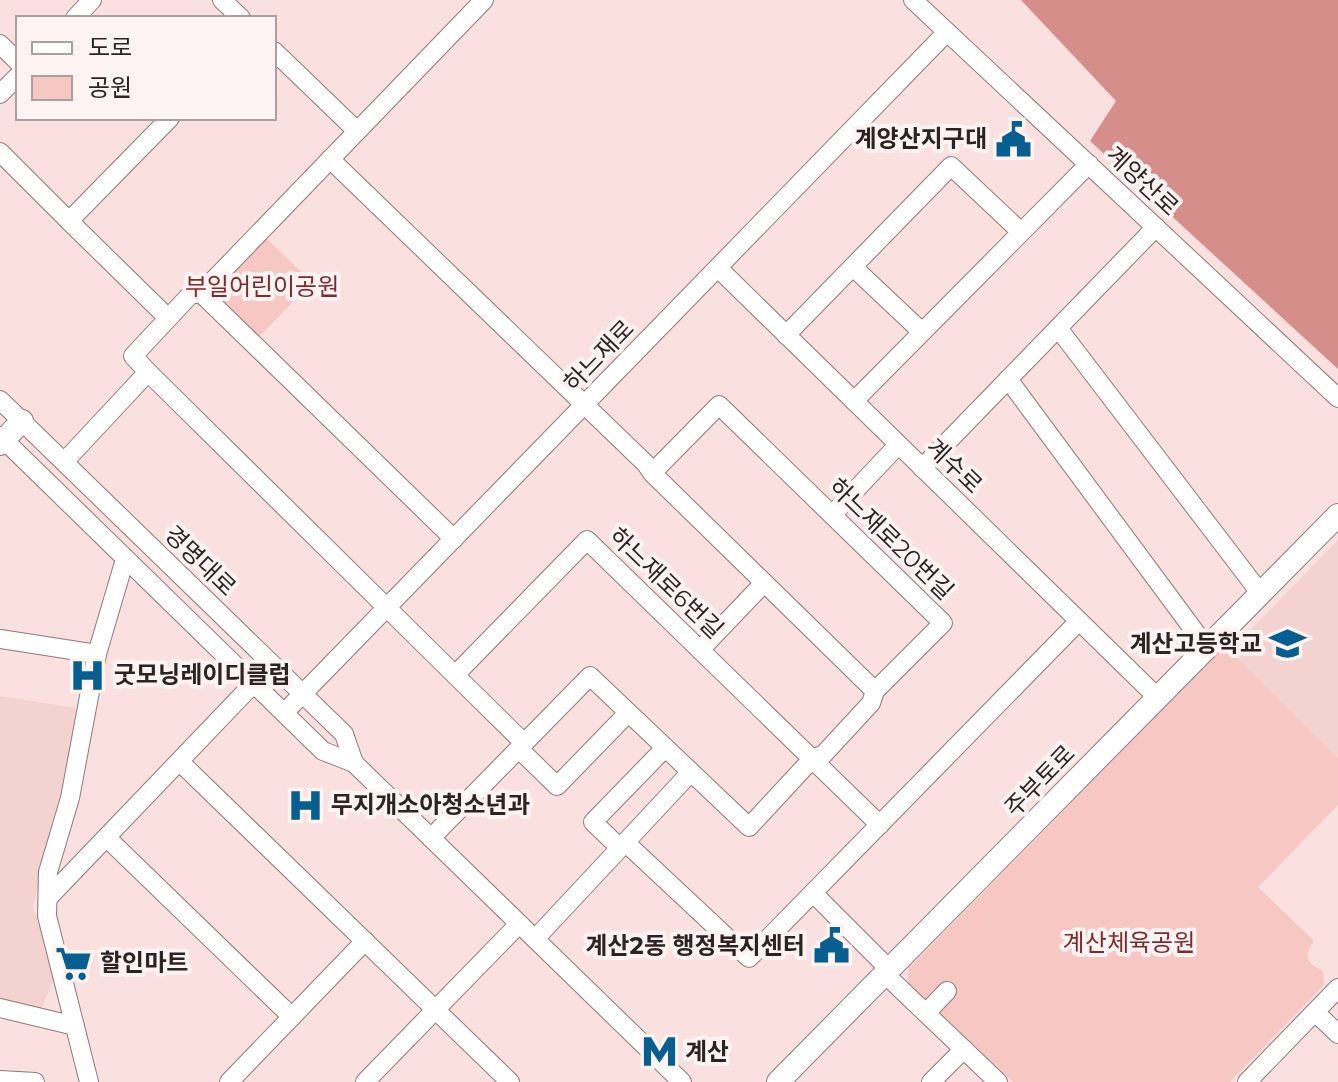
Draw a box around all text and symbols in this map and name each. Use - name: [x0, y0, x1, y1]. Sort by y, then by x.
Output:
- legend: [16, 16, 276, 120]
- text: 도로: [88, 33, 132, 62]
- text: 공원: [88, 73, 132, 102]
- public building icon: 계양산지구대: [994, 120, 1032, 158]
- place label: 계양산지구대: [855, 124, 987, 153]
- street label: 계양산로: [1100, 140, 1185, 221]
- park label: 부일어린이공원: [185, 272, 339, 301]
- street label: 하느재로: [558, 314, 640, 397]
- street label: 계수로: [920, 432, 988, 499]
- street label: 하느재로20번길: [823, 472, 960, 605]
- street label: 경명대로: [159, 520, 242, 602]
- street label: 하느재로6번길: [603, 521, 729, 644]
- school or university icon: 계산고등학교: [1269, 625, 1307, 663]
- place label: 계산고등학교: [1130, 629, 1262, 658]
- hospital icon: 굿모닝레이디클럽: [69, 656, 107, 694]
- place label: 굿모닝레이디클럽: [114, 660, 291, 689]
- street label: 주부토로: [999, 739, 1081, 822]
- hospital icon: 무지개소아청소년과: [286, 786, 324, 824]
- place label: 무지개소아청소년과: [331, 790, 530, 819]
- public building icon: 계산2동 행정복지센터: [812, 927, 850, 965]
- park label: 계산체육공원: [1063, 928, 1195, 957]
- place label: 계산2동 행정복지센터: [585, 931, 805, 960]
- supermarket icon: 할인마트: [55, 944, 93, 982]
- place label: 할인마트: [100, 948, 188, 977]
- metro station icon: 계산: [640, 1033, 678, 1071]
- place label: 계산: [685, 1037, 729, 1066]

